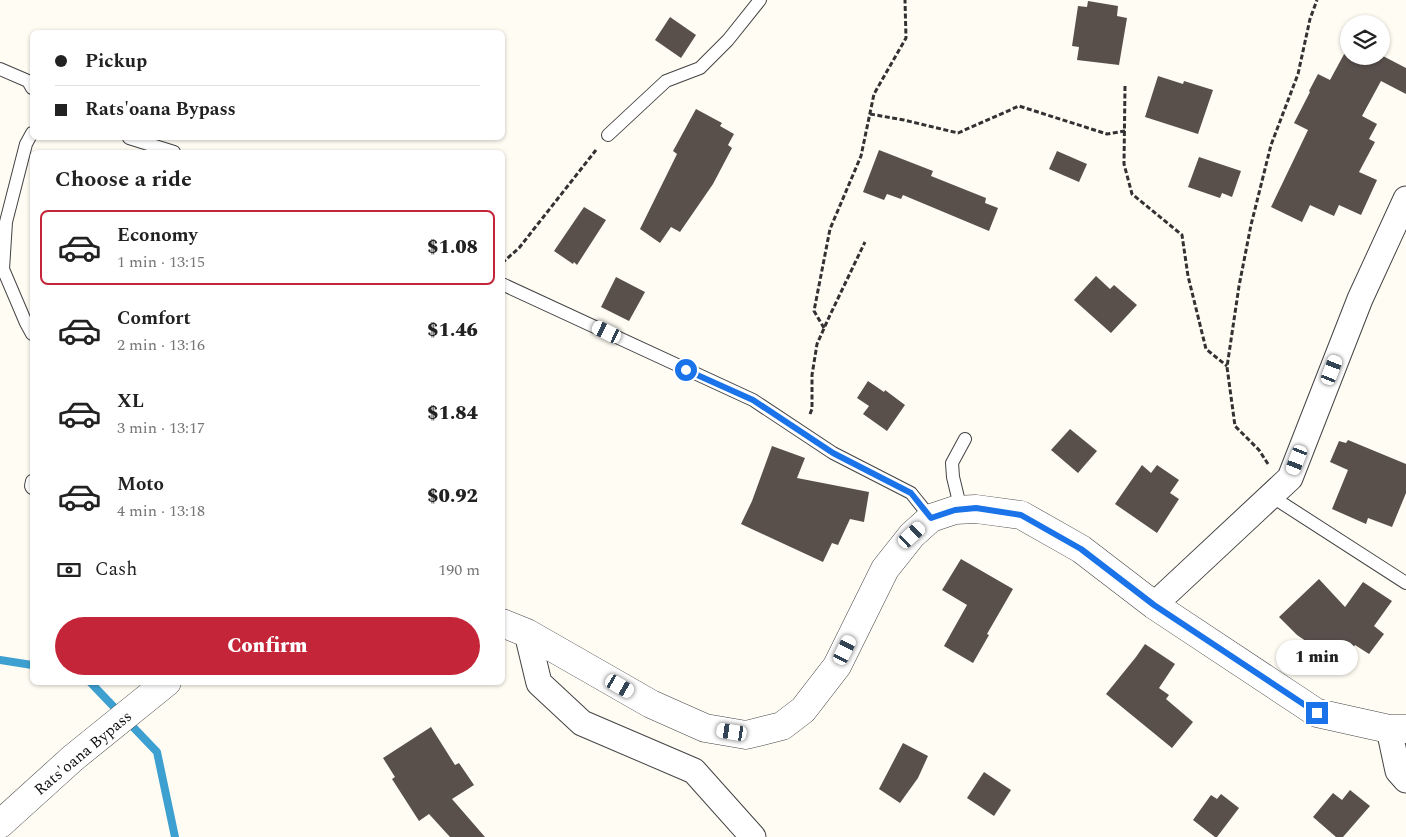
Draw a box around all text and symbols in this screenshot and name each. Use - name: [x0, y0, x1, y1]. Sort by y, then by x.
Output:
- map controls: [1340, 15, 1390, 65]
- button: layers: [1340, 15, 1390, 65]
- text: Pickup: [85, 47, 147, 76]
- text: Rats'oana Bypass: [85, 95, 236, 124]
- text: Choose a ride: [55, 163, 192, 196]
- text: Economy: [117, 221, 198, 250]
- icon: car: [57, 225, 102, 270]
- text: $1.08: [427, 233, 478, 262]
- text: 1 min · 13:15: [117, 250, 205, 274]
- text: Comfort: [117, 304, 191, 333]
- icon: car: [57, 308, 102, 353]
- text: $1.46: [427, 316, 478, 345]
- car: [590, 319, 623, 345]
- text: 2 min · 13:16: [117, 333, 205, 357]
- car: [1319, 353, 1344, 387]
- route start: [675, 359, 697, 381]
- text: XL: [117, 387, 144, 416]
- icon: car: [57, 391, 102, 436]
- text: $1.84: [427, 399, 478, 428]
- text: 3 min · 13:17: [117, 416, 205, 440]
- car: [1284, 443, 1309, 477]
- text: Moto: [117, 470, 164, 499]
- icon: car: [57, 474, 102, 519]
- text: $0.92: [427, 482, 478, 511]
- text: 4 min · 13:18: [117, 499, 205, 523]
- car: [895, 519, 928, 551]
- text: Cash: [95, 555, 137, 584]
- icon: cash: [55, 556, 83, 584]
- text: 190 m: [438, 558, 480, 582]
- button: Confirm: [55, 617, 480, 675]
- car: [831, 633, 858, 667]
- callout: 1 min: [1276, 640, 1358, 676]
- text: 1 min: [1295, 645, 1339, 669]
- car: [603, 672, 636, 700]
- route end: [1306, 702, 1328, 724]
- street label: Rats'oana Bypass: [29, 705, 137, 801]
- car: [716, 722, 747, 742]

